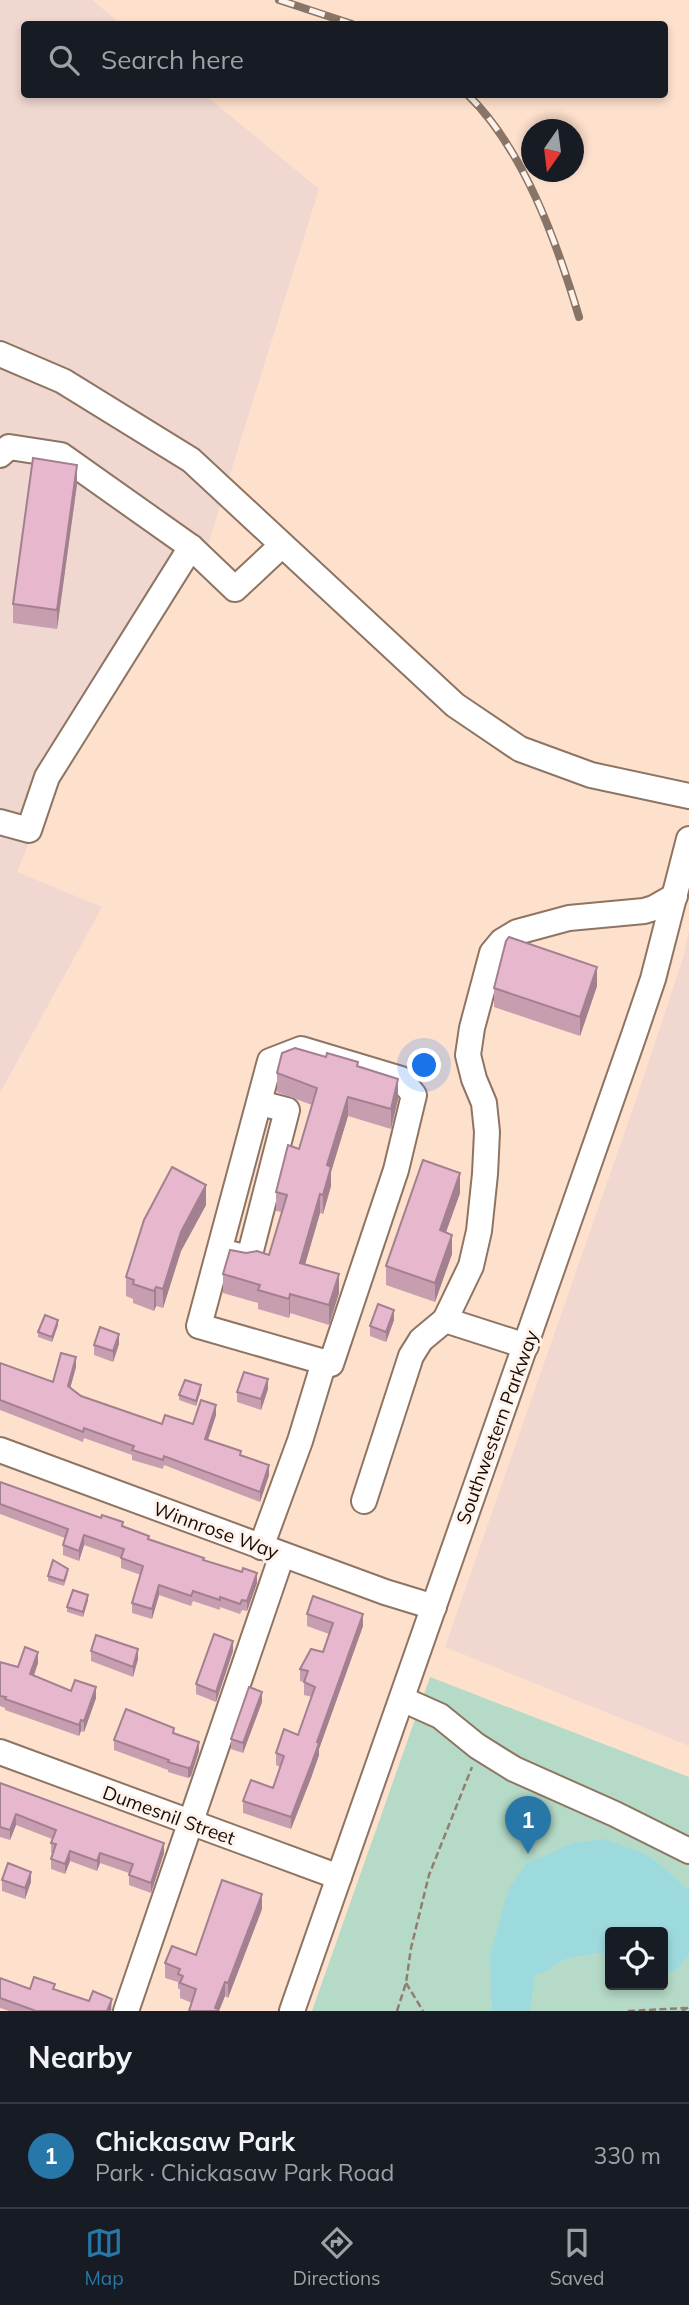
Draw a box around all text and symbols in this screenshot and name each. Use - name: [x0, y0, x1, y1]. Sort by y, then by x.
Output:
- search box: [21, 21, 668, 98]
- icon: search: [45, 41, 83, 79]
- text: Search here: [101, 43, 244, 76]
- north arrow: [521, 119, 584, 182]
- your location: [407, 1048, 441, 1082]
- street label: Southwestern Parkway: [451, 1327, 543, 1527]
- street label: Winnrose Way: [150, 1496, 282, 1564]
- street label: Dumesnil Street: [99, 1780, 239, 1850]
- pin: 1: [505, 1796, 551, 1854]
- map controls: [605, 1927, 668, 1990]
- button: locate: [605, 1927, 668, 1990]
- text: Nearby: [28, 2038, 132, 2076]
- text: Chickasaw Park: [95, 2125, 295, 2158]
- text: 1: [44, 2141, 58, 2170]
- text: 330 m: [593, 2141, 661, 2170]
- text: Park · Chickasaw Park Road: [95, 2158, 394, 2187]
- tab: Map: [85, 2224, 124, 2290]
- tab: Directions: [293, 2224, 381, 2290]
- tab: Saved: [550, 2224, 604, 2290]

